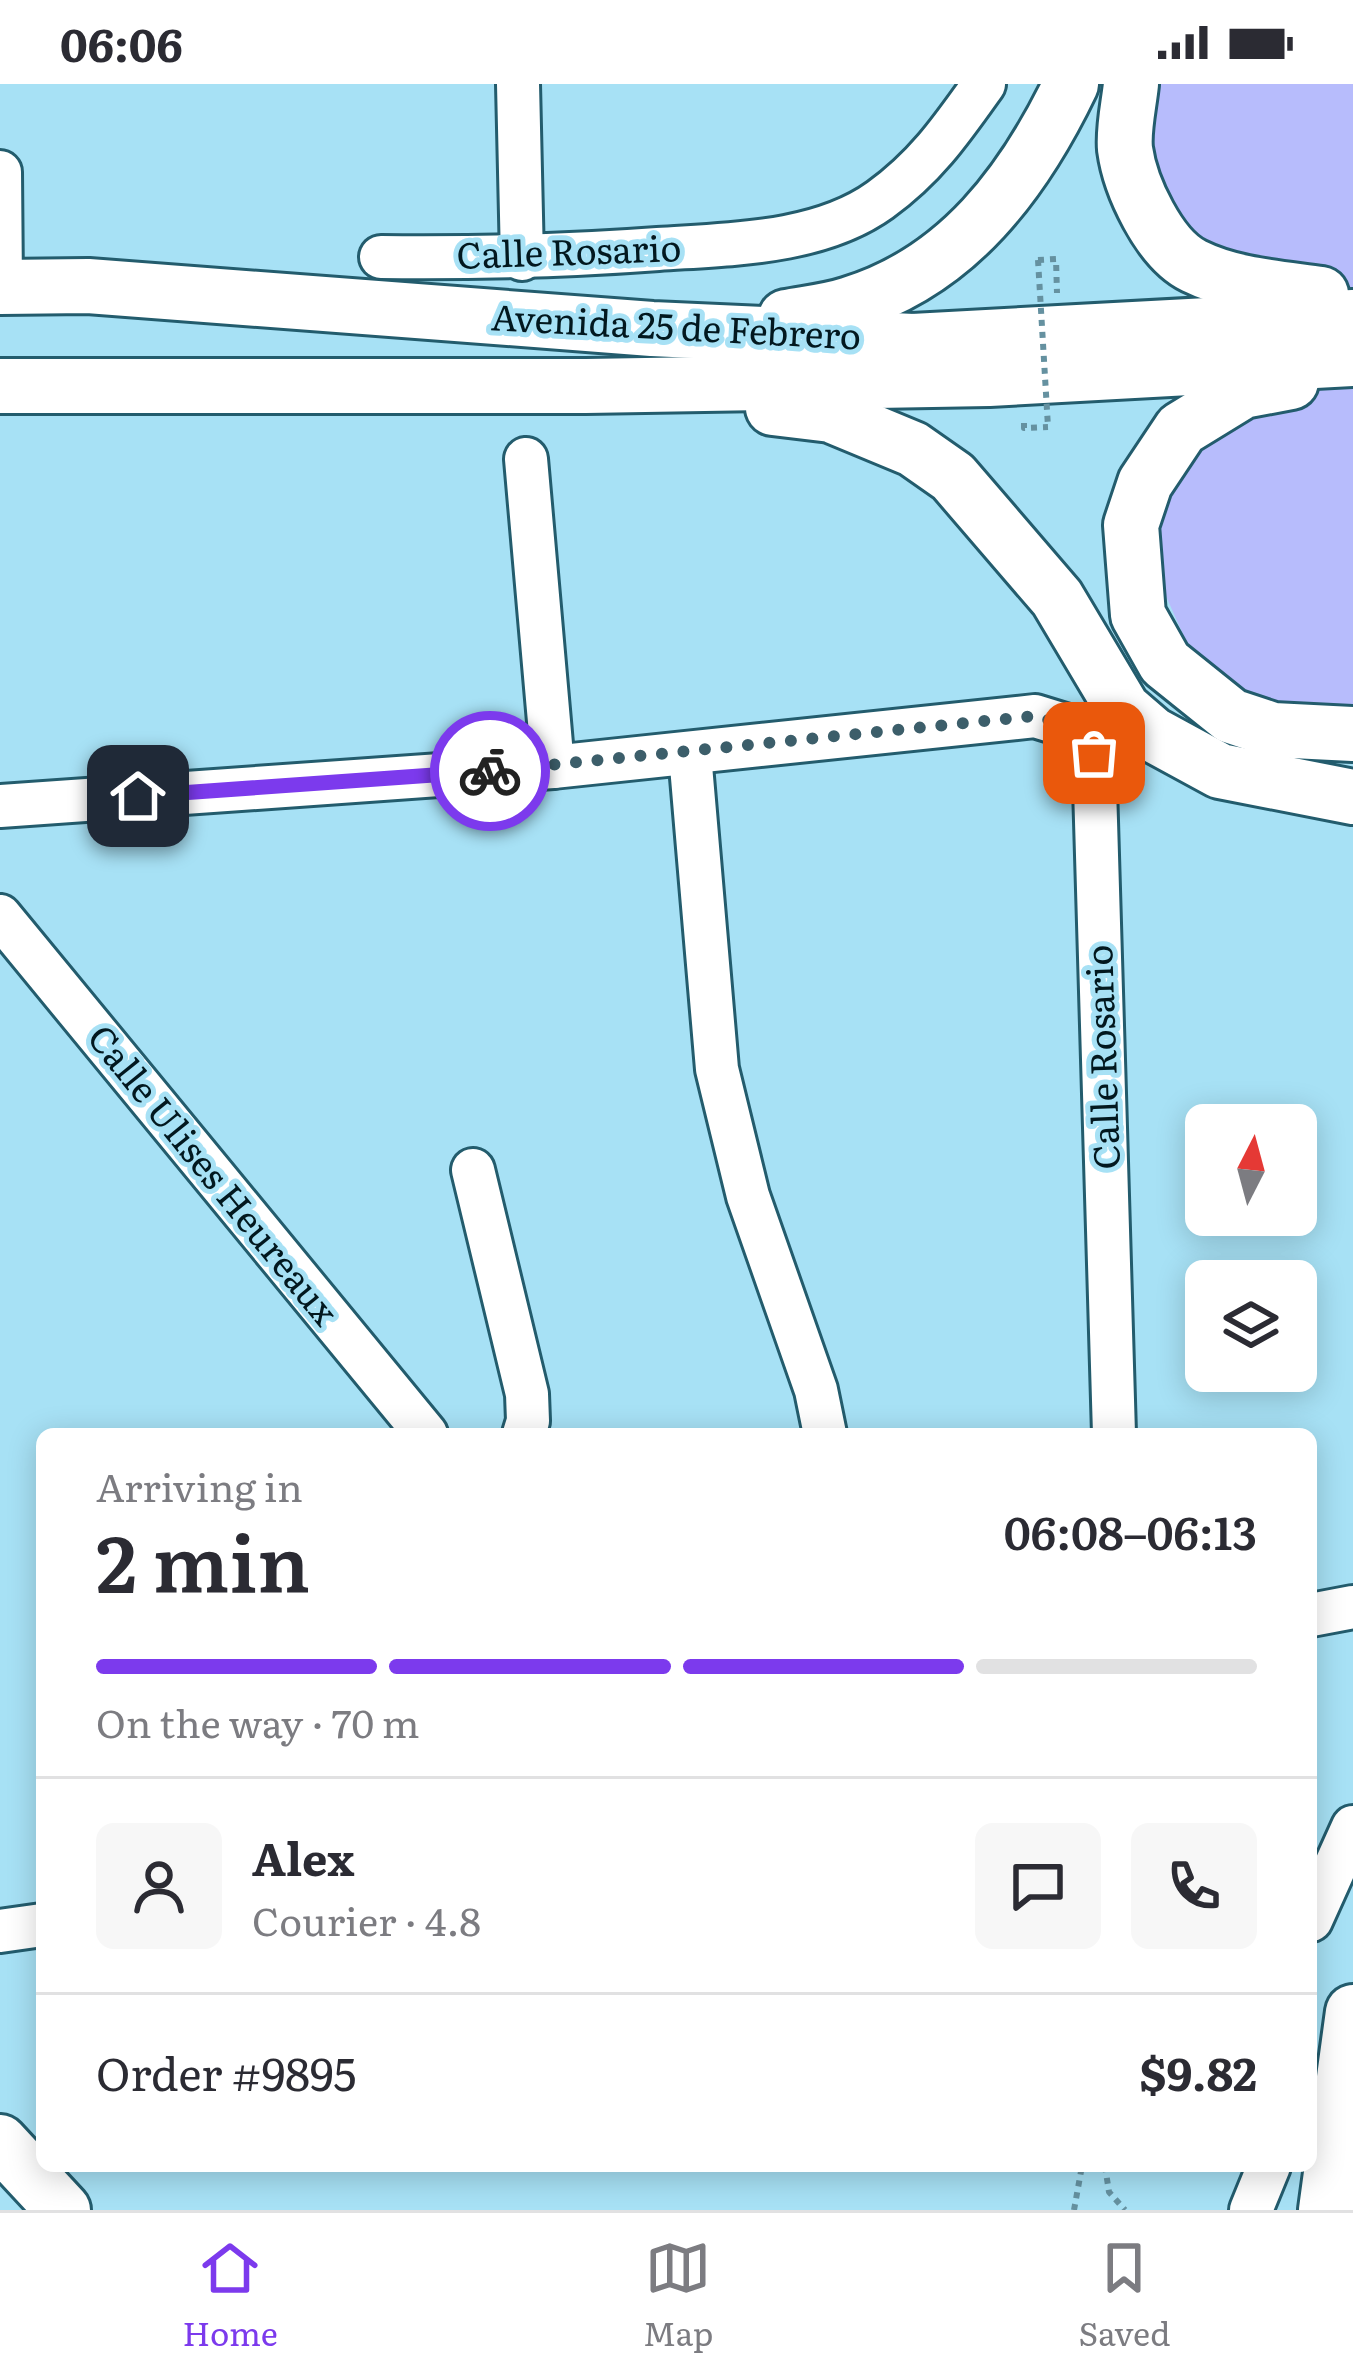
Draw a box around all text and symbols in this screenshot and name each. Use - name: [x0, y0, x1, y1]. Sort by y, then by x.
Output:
- text: 06:06: [60, 9, 183, 76]
- street label: Calle Rosario: [456, 219, 682, 280]
- street label: Avenida 25 de Febrero: [490, 288, 862, 361]
- pin: [1043, 702, 1145, 804]
- courier: [430, 711, 550, 831]
- icon: bag: [1061, 720, 1127, 786]
- icon: bike: [457, 738, 523, 804]
- pin: [87, 745, 189, 847]
- icon: home: [105, 763, 171, 829]
- street label: Calle Rosario: [1070, 944, 1131, 1170]
- street label: Calle Ulises Heureaux: [77, 1012, 353, 1336]
- north arrow: [1185, 1104, 1317, 1236]
- map controls: [1185, 1104, 1317, 1392]
- button: layers: [1185, 1260, 1317, 1392]
- text: Arriving in: [96, 1456, 303, 1514]
- text: 06:08–06:13: [1004, 1497, 1257, 1564]
- text: 2 min: [96, 1501, 310, 1617]
- text: On the way · 70 m: [96, 1692, 420, 1750]
- button: person: [96, 1823, 222, 1949]
- text: Alex: [252, 1823, 354, 1890]
- button: chat: [975, 1823, 1101, 1949]
- button: phone: [1131, 1823, 1257, 1949]
- text: Courier · 4.8: [252, 1890, 481, 1948]
- text: Order #9895: [96, 2038, 356, 2105]
- text: $9.82: [1140, 2038, 1257, 2105]
- tab: Home: [183, 2235, 278, 2356]
- tab: Map: [643, 2235, 713, 2356]
- tab: Saved: [1079, 2235, 1170, 2356]

